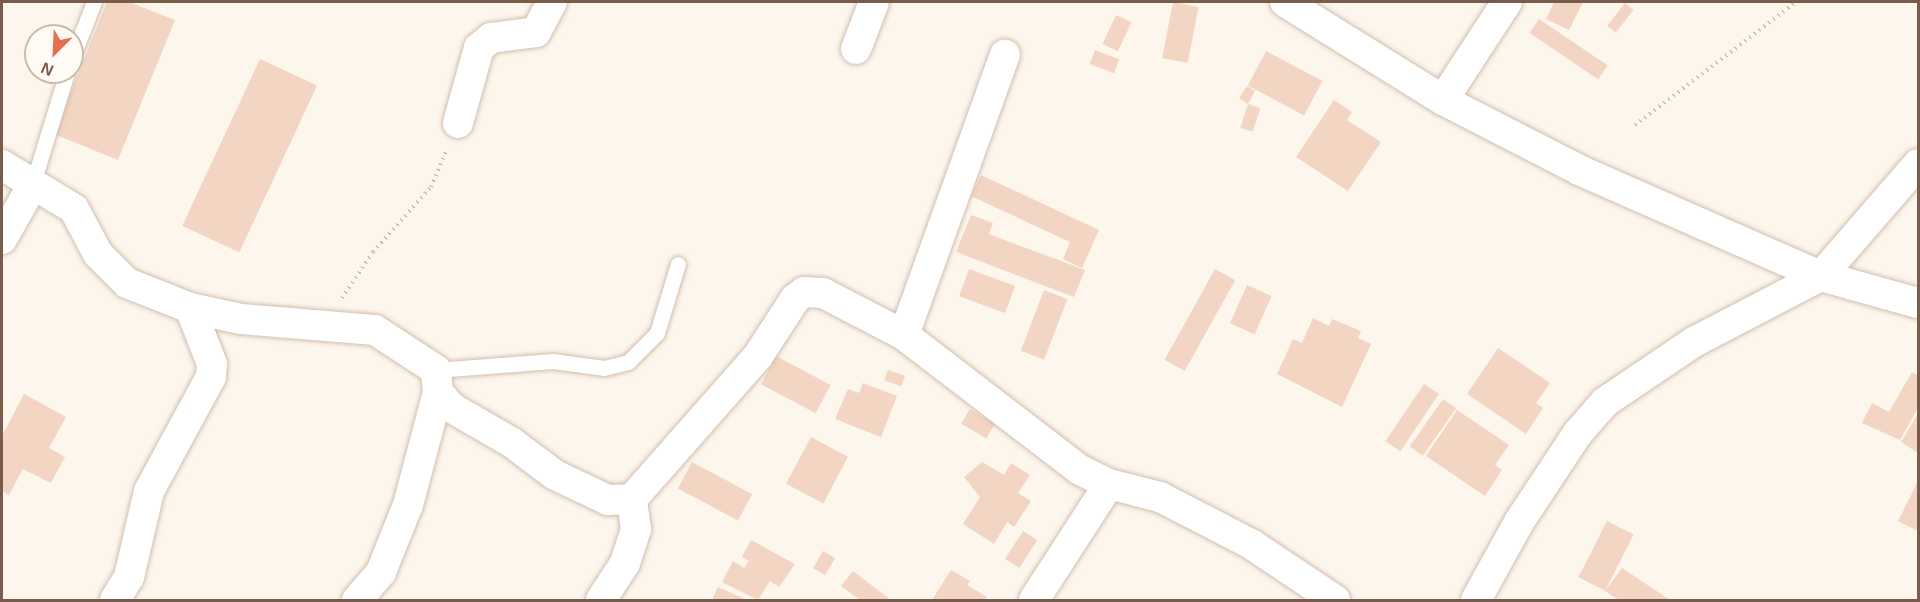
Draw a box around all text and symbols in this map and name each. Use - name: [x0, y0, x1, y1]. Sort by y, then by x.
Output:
- north arrow: [24, 24, 84, 84]
- text: N: [39, 59, 56, 79]

